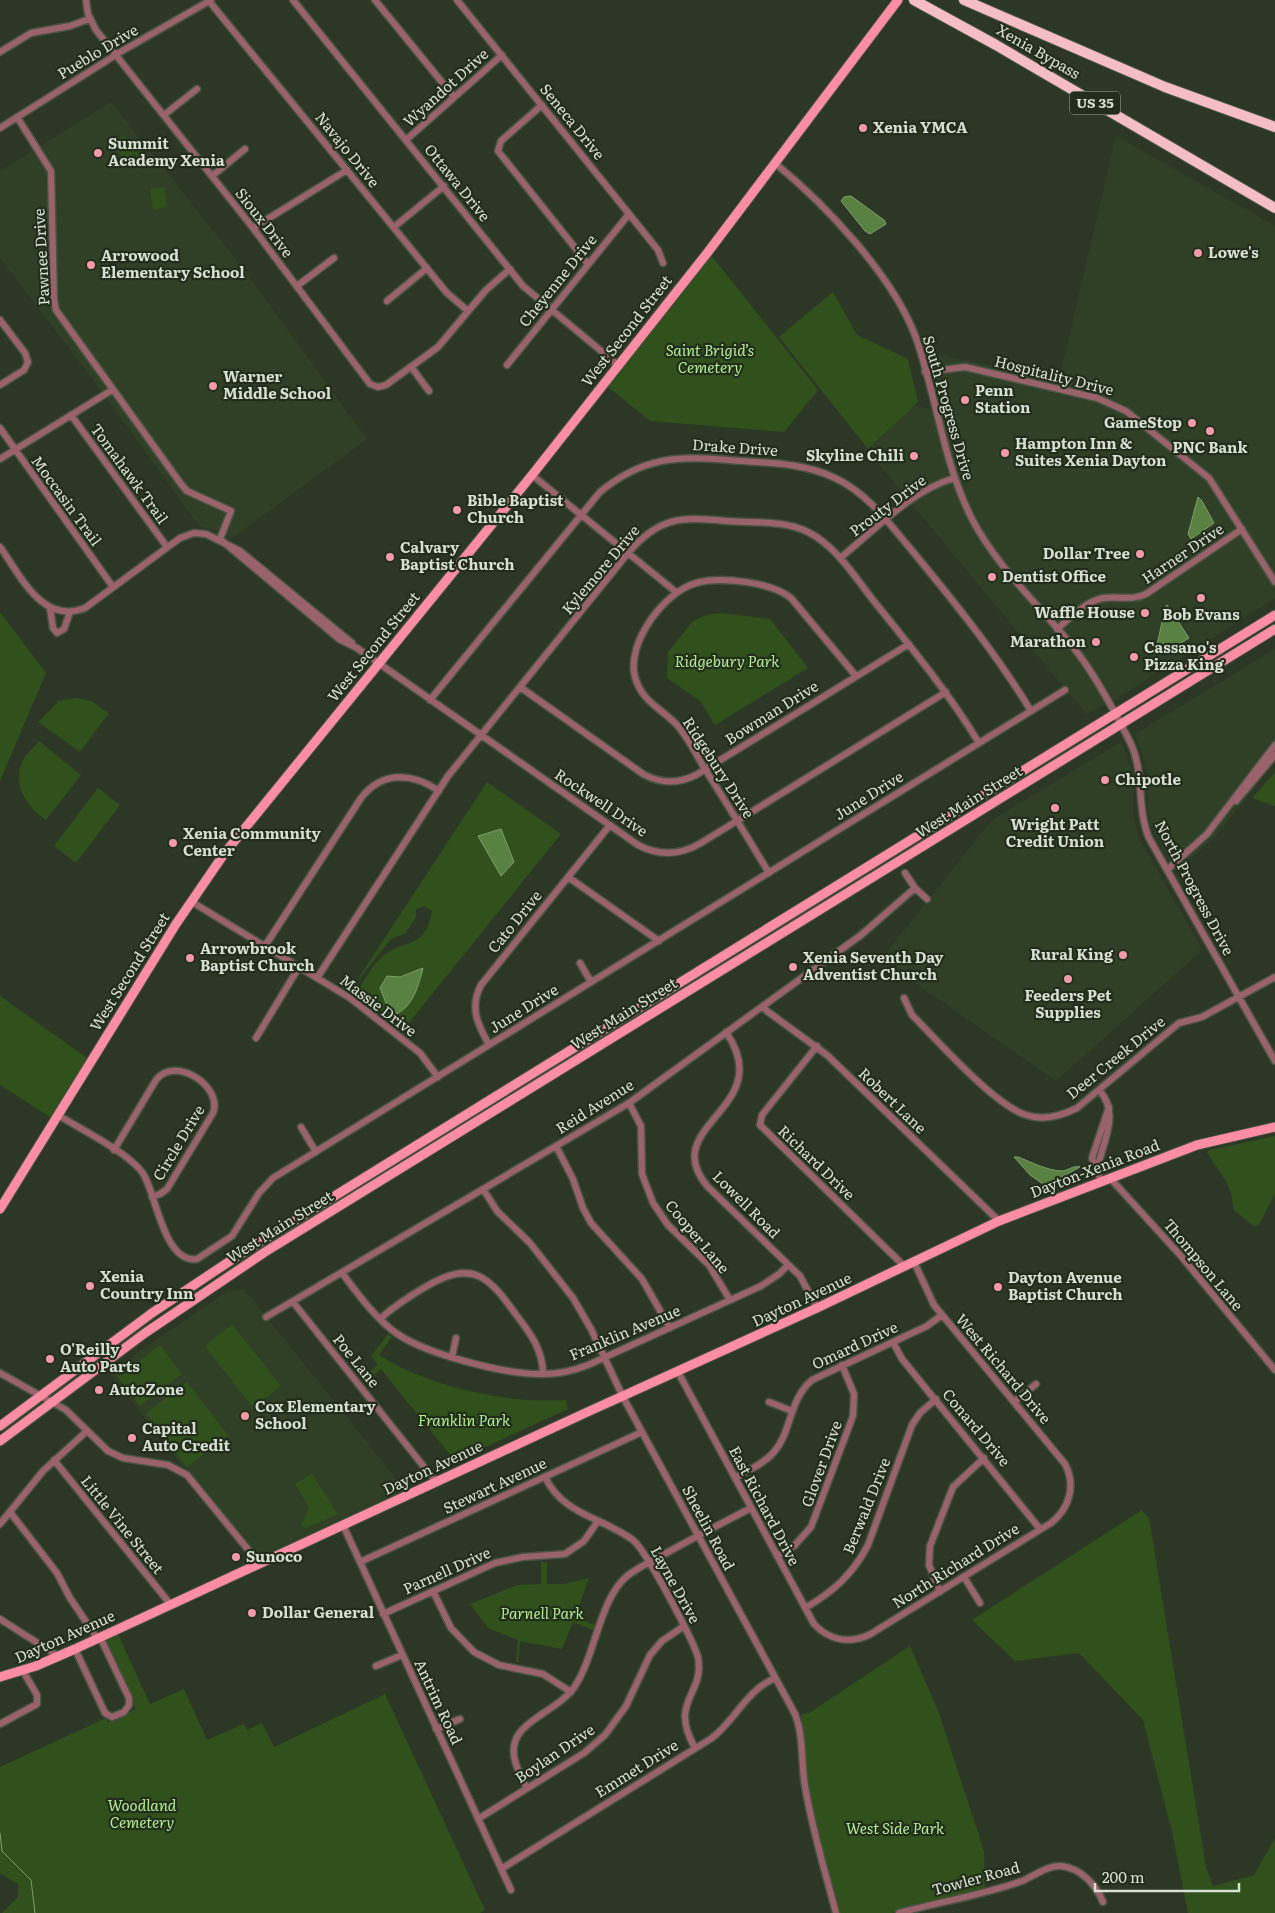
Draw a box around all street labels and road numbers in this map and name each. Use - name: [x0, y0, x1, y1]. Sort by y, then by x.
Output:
- street label: Pueblo Drive: [52, 17, 142, 84]
- street label: Xenia Bypass: [993, 17, 1085, 84]
- street label: Wyandot Drive: [397, 42, 493, 132]
- street label: Seneca Drive: [535, 78, 611, 164]
- road number: US 35: [1070, 92, 1120, 115]
- street label: Navajo Drive: [310, 106, 386, 192]
- street label: Ottawa Drive: [420, 138, 497, 226]
- street label: Sioux Drive: [231, 182, 300, 262]
- street label: Pawnee Drive: [26, 208, 55, 306]
- street label: Cheyenne Drive: [512, 229, 602, 331]
- street label: West Second Street: [575, 269, 677, 391]
- street label: South Progress Drive: [918, 333, 981, 483]
- street label: Hospitality Drive: [992, 349, 1117, 401]
- street label: Tomahawk Trail: [86, 418, 175, 528]
- street label: Drake Drive: [691, 432, 779, 461]
- street label: Moccasin Trail: [26, 450, 108, 550]
- street label: Prouty Drive: [844, 468, 930, 541]
- street label: Harner Drive: [1137, 517, 1228, 589]
- street label: Kylemore Drive: [555, 519, 644, 619]
- street label: West Second Street: [321, 586, 425, 706]
- street label: Bowman Drive: [720, 674, 823, 750]
- street label: Ridgebury Drive: [678, 712, 761, 823]
- street label: West Main Street: [910, 759, 1026, 843]
- street label: Rockwell Drive: [551, 762, 653, 842]
- street label: June Drive: [829, 764, 907, 825]
- street label: North Progress Drive: [1150, 816, 1241, 959]
- street label: Cato Drive: [481, 884, 547, 957]
- street label: West Second Street: [83, 907, 175, 1035]
- street label: Massie Drive: [335, 968, 422, 1042]
- street label: West Main Street: [565, 971, 681, 1055]
- street label: June Drive: [484, 977, 562, 1038]
- street label: Deer Creek Drive: [1061, 1010, 1170, 1104]
- street label: Robert Lane: [854, 1062, 932, 1138]
- street label: Reid Avenue: [551, 1073, 638, 1139]
- street label: Circle Drive: [146, 1100, 210, 1185]
- street label: Richard Drive: [773, 1119, 861, 1205]
- street label: Dayton-Xenia Road: [1026, 1132, 1163, 1203]
- street label: Lowell Road: [708, 1165, 786, 1243]
- street label: West Main Street: [221, 1184, 337, 1268]
- street label: Cooper Lane: [660, 1194, 736, 1278]
- street label: Thompson Lane: [1159, 1213, 1250, 1315]
- street label: Dayton Avenue: [748, 1265, 855, 1332]
- street label: Franklin Avenue: [565, 1298, 684, 1365]
- street label: West Richard Drive: [951, 1308, 1057, 1428]
- street label: Omard Drive: [808, 1315, 901, 1375]
- street label: Poe Lane: [328, 1328, 386, 1392]
- street label: Conard Drive: [938, 1383, 1017, 1471]
- street label: Glover Drive: [794, 1417, 847, 1510]
- street label: Dayton Avenue: [379, 1433, 486, 1500]
- street label: East Richard Drive: [724, 1441, 807, 1570]
- street label: Stewart Avenue: [439, 1450, 550, 1519]
- street label: Berwald Drive: [836, 1454, 895, 1557]
- street label: Little Vine Street: [76, 1470, 170, 1578]
- street label: Sheelin Road: [677, 1481, 741, 1574]
- street label: North Richard Drive: [887, 1516, 1023, 1613]
- street label: Parnell Drive: [399, 1540, 494, 1599]
- street label: Layne Drive: [646, 1541, 707, 1627]
- street label: Dayton Avenue: [11, 1603, 118, 1668]
- street label: Antrim Road: [409, 1655, 469, 1748]
- street label: Boylan Drive: [510, 1717, 599, 1788]
- street label: Emmet Drive: [590, 1733, 683, 1803]
- street label: Towler Road: [929, 1855, 1022, 1900]

